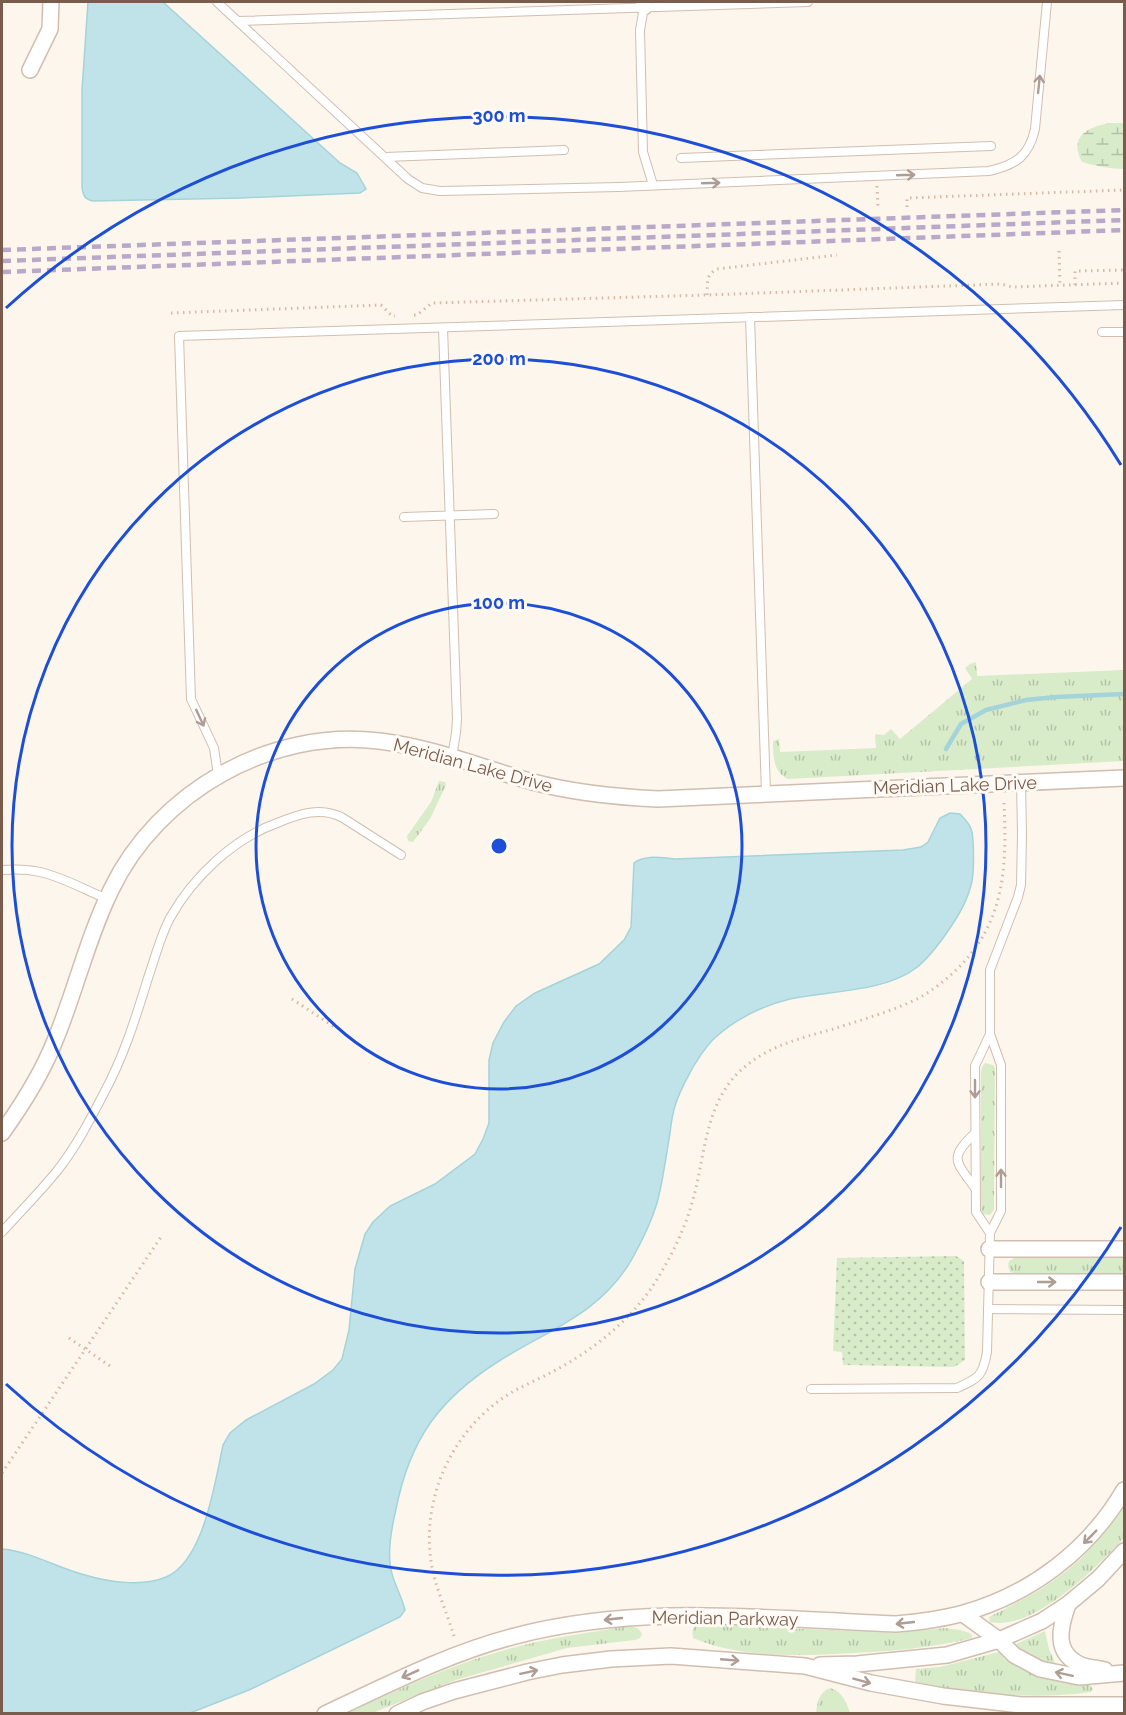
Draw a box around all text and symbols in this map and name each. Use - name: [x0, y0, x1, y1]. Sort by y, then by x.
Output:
- one-way arrow: [1034, 75, 1045, 95]
- text: 300 m: [472, 105, 526, 126]
- one-way arrow: [896, 169, 916, 180]
- one-way arrow: [701, 177, 721, 188]
- text: 200 m: [472, 348, 526, 369]
- text: 100 m: [473, 592, 525, 613]
- one-way arrow: [194, 708, 206, 726]
- street label: Meridian Lake Drive: [391, 734, 555, 796]
- street label: Meridian Lake Drive: [873, 772, 1038, 798]
- centre of rings: [489, 836, 509, 856]
- one-way arrow: [969, 1079, 981, 1099]
- one-way arrow: [995, 1168, 1007, 1188]
- one-way arrow: [1037, 1276, 1057, 1288]
- one-way arrow: [1082, 1529, 1097, 1544]
- street label: Meridian Parkway: [651, 1606, 799, 1630]
- one-way arrow: [603, 1614, 623, 1625]
- one-way arrow: [896, 1618, 916, 1629]
- one-way arrow: [719, 1655, 739, 1666]
- one-way arrow: [518, 1666, 538, 1677]
- one-way arrow: [1055, 1668, 1074, 1679]
- one-way arrow: [401, 1669, 419, 1681]
- one-way arrow: [852, 1675, 871, 1687]

